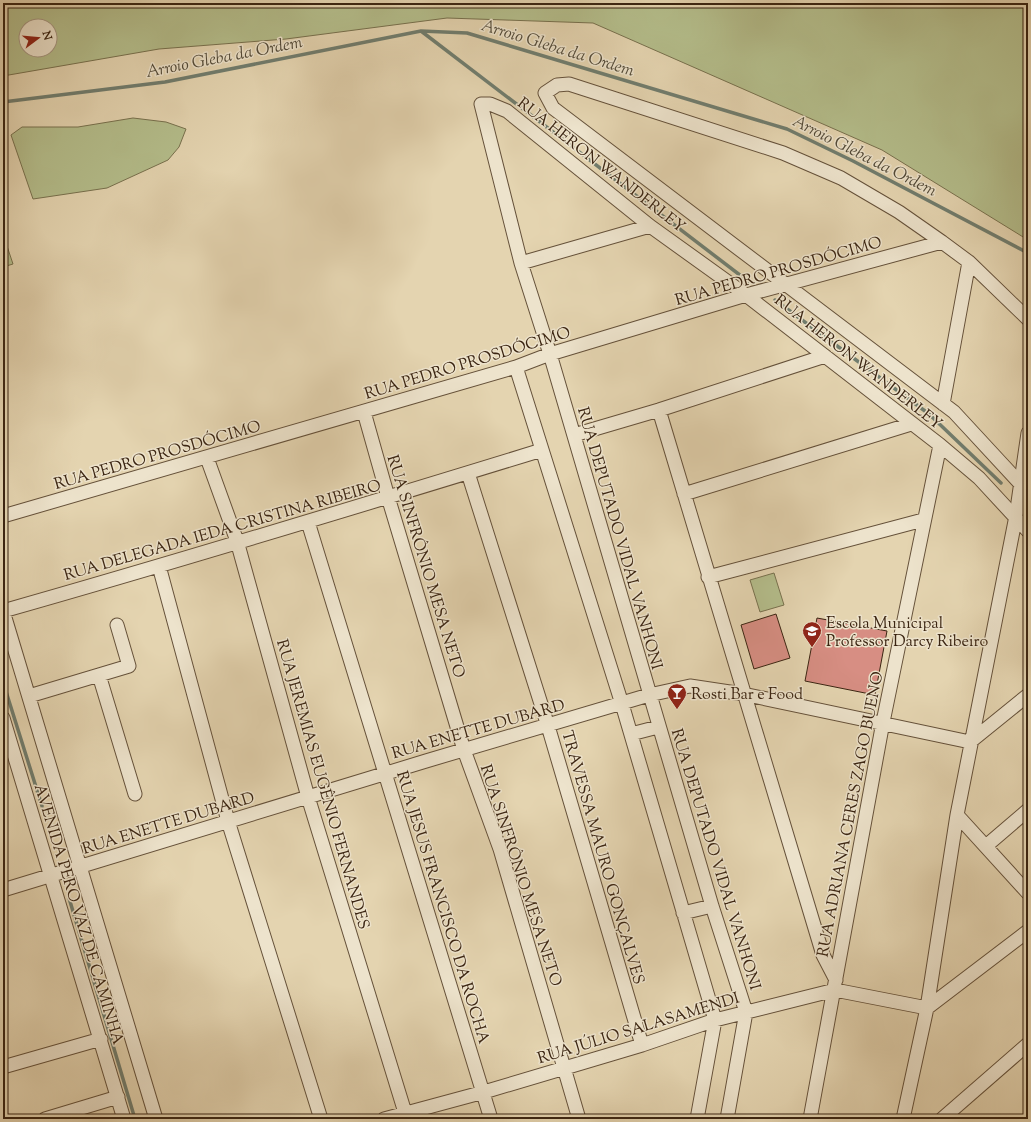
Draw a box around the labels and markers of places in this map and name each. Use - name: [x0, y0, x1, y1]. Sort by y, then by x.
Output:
- place label: Escola Municipal Professor Darcy Ribeiro: [826, 613, 988, 654]
- school or university icon: Escola Municipal Professor Darcy Ribeiro: [801, 620, 823, 648]
- bar icon: Rosti Bar e Food: [666, 682, 688, 710]
- place label: Rosti Bar e Food: [691, 684, 803, 707]

